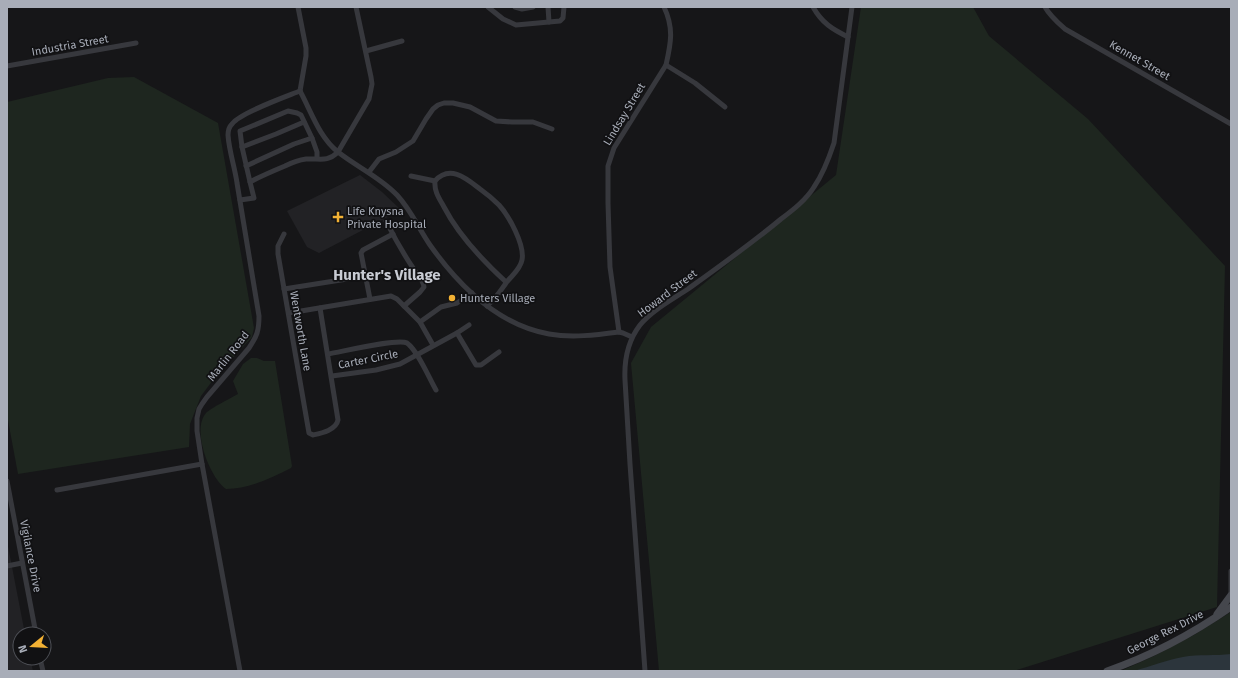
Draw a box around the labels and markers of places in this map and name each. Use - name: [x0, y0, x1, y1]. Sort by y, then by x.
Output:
- place label: Life Knysna Private Hospital: [347, 205, 426, 231]
- marker: Life Knysna Private Hospital: [332, 211, 344, 223]
- place label: Hunters Village: [460, 292, 535, 305]
- marker: Hunters Village: [447, 293, 457, 303]

